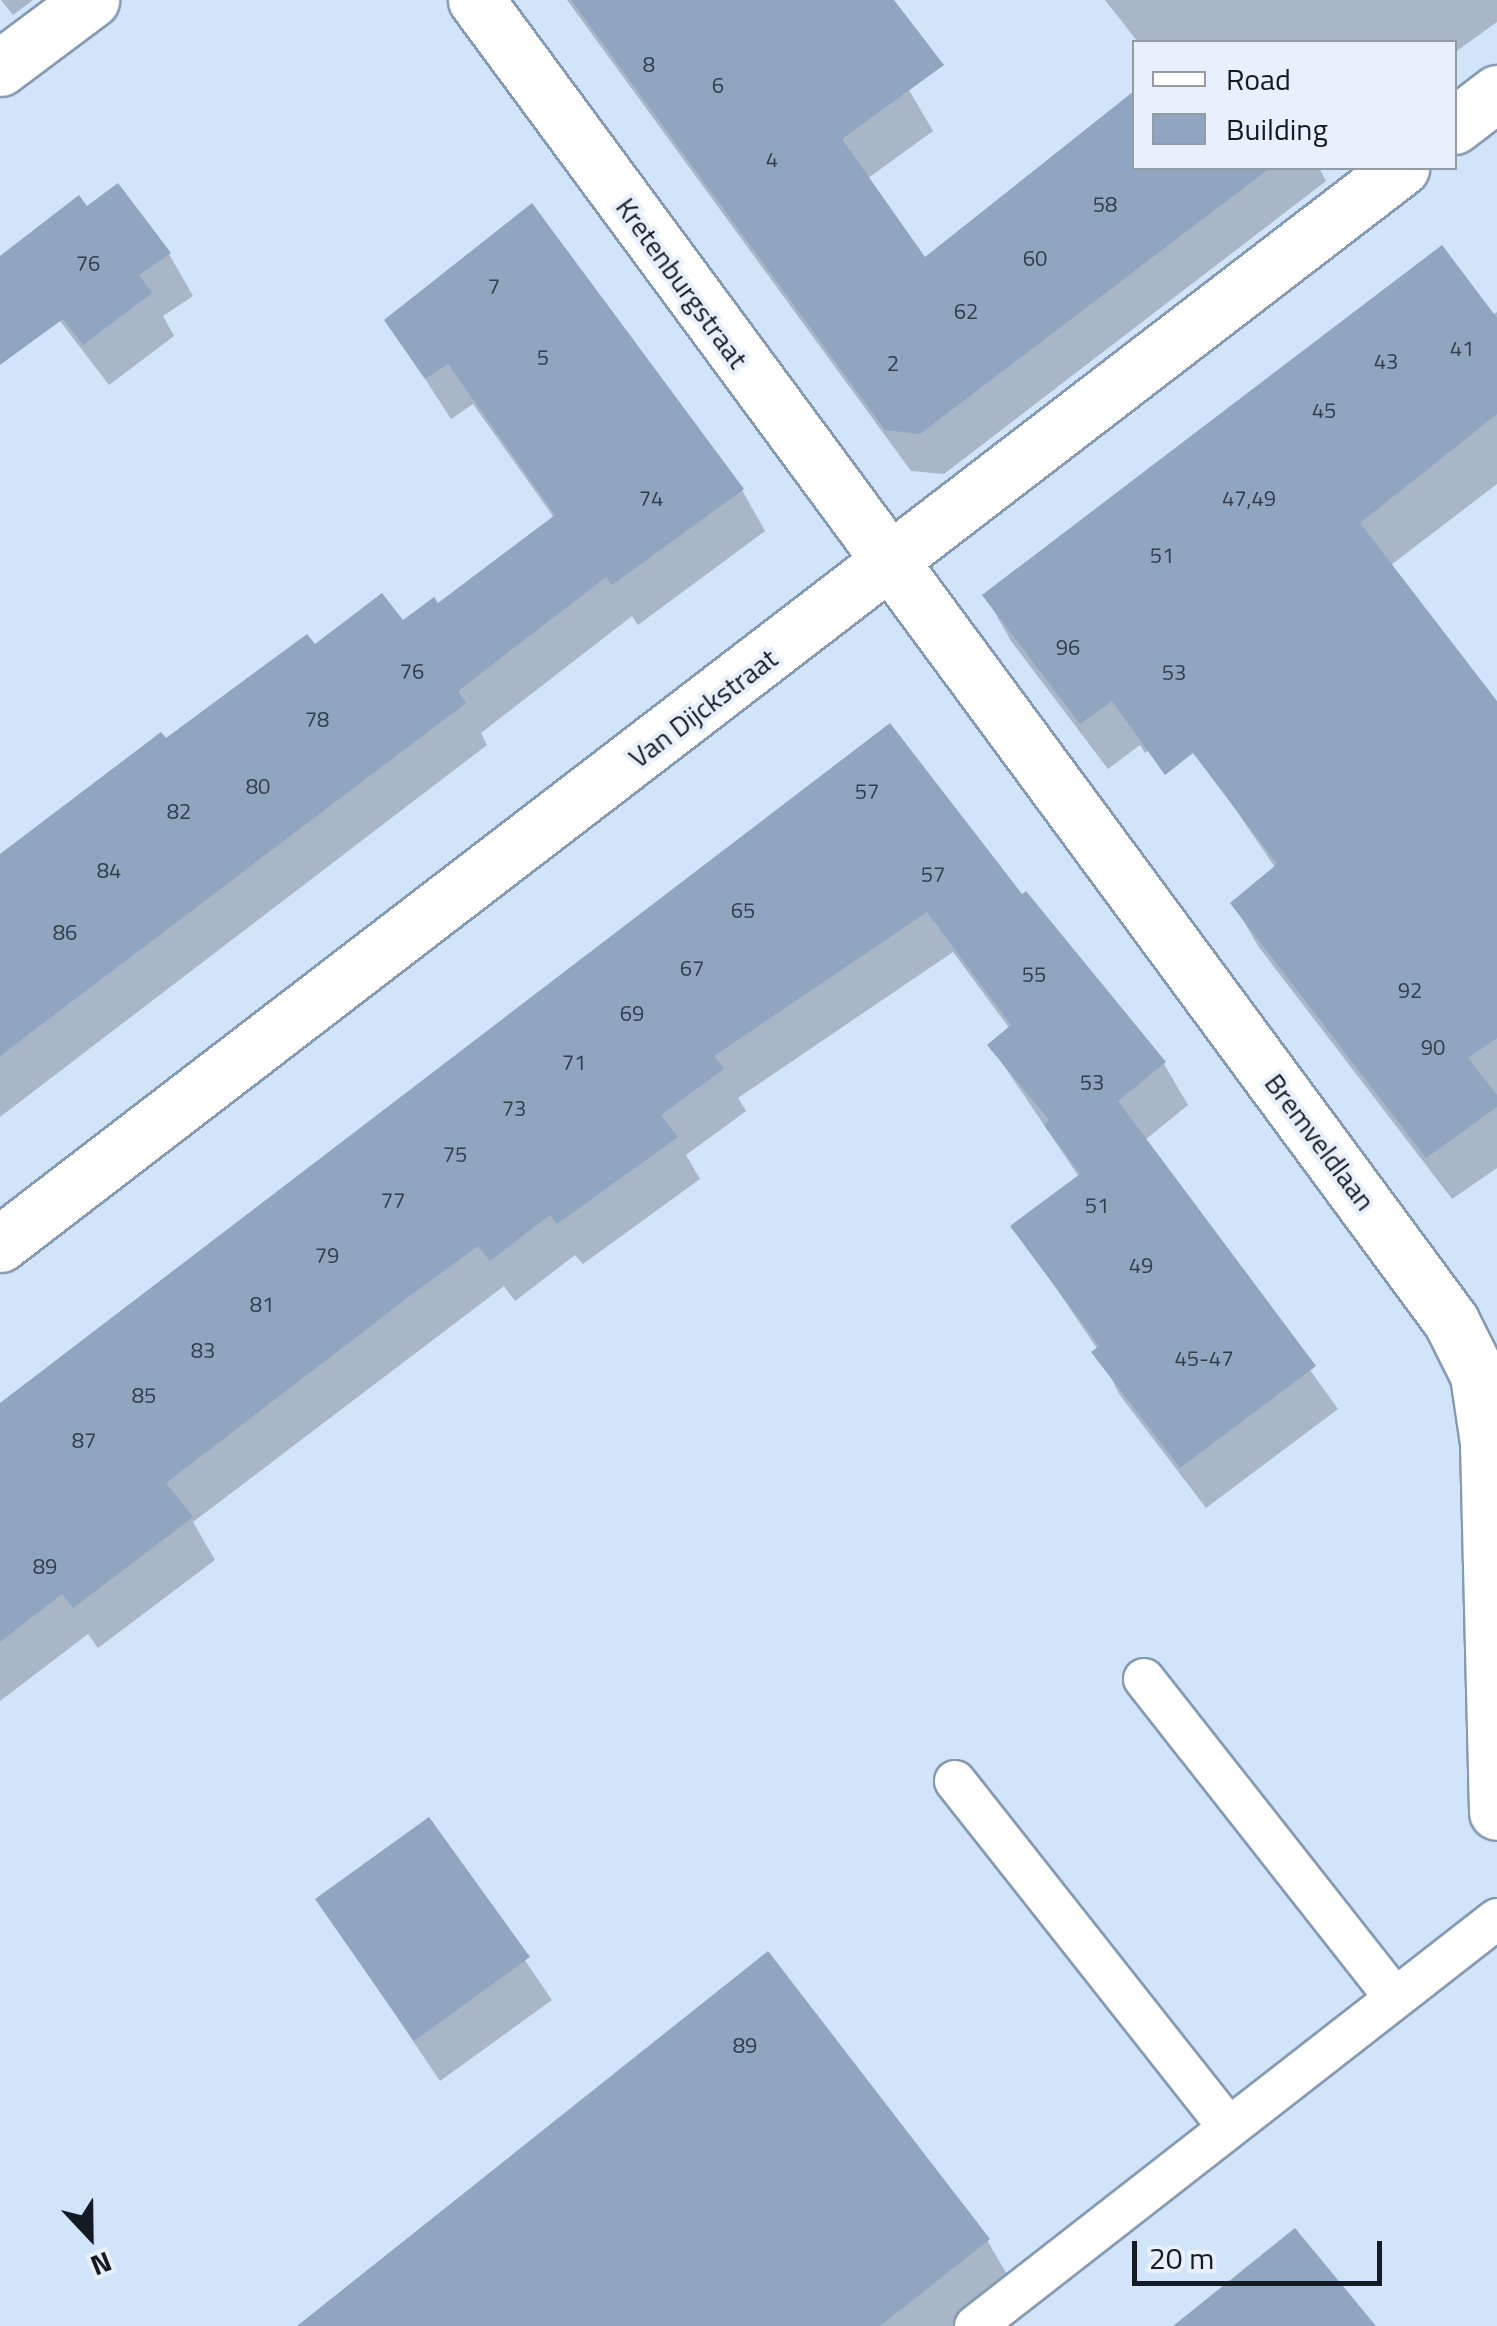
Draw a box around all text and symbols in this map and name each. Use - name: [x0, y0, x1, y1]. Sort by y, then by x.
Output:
- legend: [1132, 40, 1457, 170]
- house number: 8: [643, 52, 655, 78]
- text: Road: [1226, 56, 1291, 102]
- house number: 6: [712, 73, 724, 99]
- text: Building: [1226, 106, 1328, 152]
- house number: 4: [766, 147, 778, 173]
- street label: Kretenburgstraat: [609, 191, 755, 375]
- house number: 58: [1093, 192, 1117, 218]
- house number: 60: [1023, 246, 1047, 272]
- house number: 76: [76, 251, 100, 277]
- house number: 7: [488, 274, 500, 300]
- house number: 62: [954, 299, 978, 325]
- house number: 41: [1450, 336, 1474, 362]
- house number: 5: [537, 345, 549, 371]
- house number: 43: [1374, 349, 1398, 375]
- house number: 2: [887, 351, 899, 377]
- house number: 45: [1312, 398, 1336, 424]
- house number: 74: [639, 486, 663, 512]
- house number: 47,49: [1222, 486, 1276, 512]
- house number: 51: [1150, 543, 1174, 569]
- house number: 96: [1056, 635, 1080, 661]
- street label: Van Dijckstraat: [622, 641, 784, 775]
- house number: 76: [400, 659, 424, 685]
- house number: 53: [1162, 660, 1186, 686]
- house number: 78: [305, 707, 329, 733]
- house number: 80: [246, 774, 270, 800]
- house number: 57: [855, 779, 879, 805]
- house number: 82: [167, 799, 191, 825]
- house number: 84: [97, 858, 121, 884]
- house number: 57: [921, 862, 945, 888]
- house number: 65: [731, 898, 755, 924]
- house number: 86: [53, 920, 77, 946]
- house number: 67: [680, 956, 704, 982]
- house number: 55: [1022, 962, 1046, 988]
- house number: 92: [1398, 978, 1422, 1004]
- house number: 69: [620, 1001, 644, 1027]
- house number: 90: [1421, 1035, 1445, 1061]
- house number: 71: [562, 1050, 586, 1076]
- street label: Bremveldlaan: [1258, 1067, 1382, 1217]
- house number: 53: [1080, 1070, 1104, 1096]
- house number: 73: [502, 1096, 526, 1122]
- house number: 75: [443, 1142, 467, 1168]
- house number: 77: [381, 1188, 405, 1214]
- house number: 51: [1085, 1193, 1109, 1219]
- house number: 79: [315, 1243, 339, 1269]
- house number: 49: [1129, 1253, 1153, 1279]
- house number: 81: [250, 1292, 274, 1318]
- house number: 83: [191, 1338, 215, 1364]
- house number: 45-47: [1175, 1346, 1233, 1372]
- house number: 85: [132, 1383, 156, 1409]
- house number: 87: [72, 1428, 96, 1454]
- house number: 89: [33, 1554, 57, 1580]
- house number: 89: [733, 2033, 757, 2059]
- north arrow: [40, 2186, 140, 2286]
- scale bar: [1137, 2221, 1387, 2283]
- text: 20 m: [1149, 2235, 1214, 2281]
- text: N: [84, 2241, 118, 2288]

